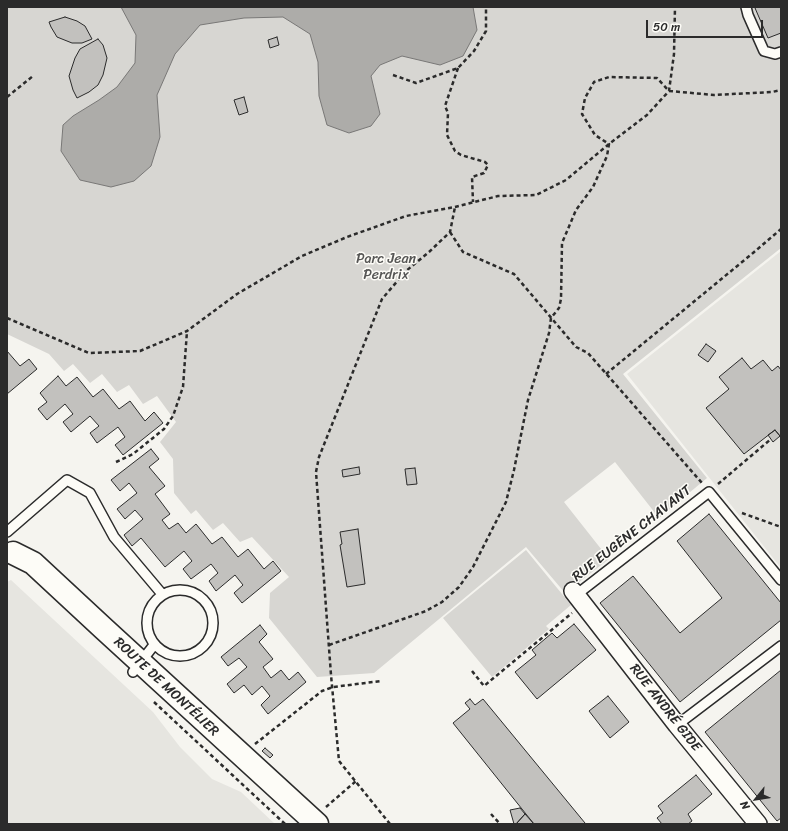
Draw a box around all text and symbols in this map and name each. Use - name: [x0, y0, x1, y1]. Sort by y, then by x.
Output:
- scale bar: [648, 12, 765, 38]
- text: 50 m: [653, 16, 680, 38]
- park label: Parc Jean Perdrix: [356, 251, 416, 284]
- street label: RUE EUGÈNE CHAVANT: [569, 482, 695, 586]
- street label: ROUTE DE MONTÉLIER: [110, 634, 222, 740]
- street label: RUE ANDRÉ GIDE: [626, 661, 704, 755]
- north arrow: [736, 779, 776, 819]
- text: N: [735, 797, 755, 813]

